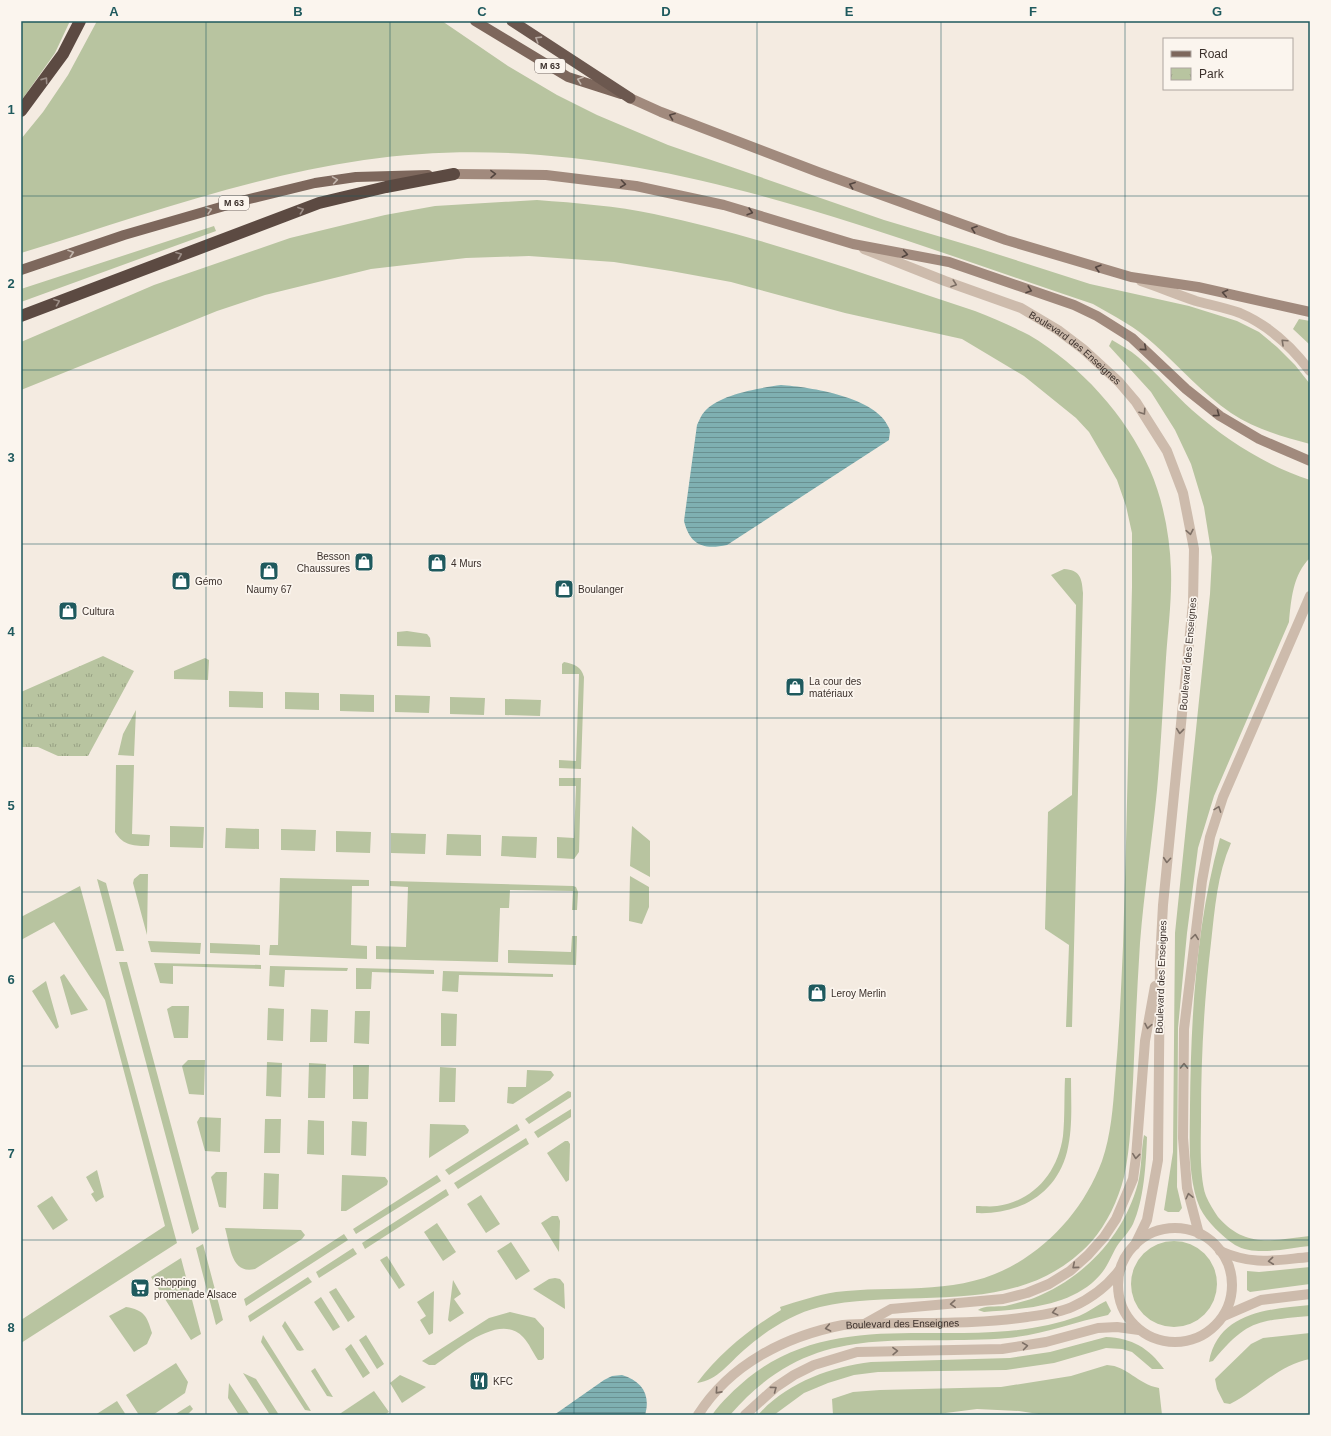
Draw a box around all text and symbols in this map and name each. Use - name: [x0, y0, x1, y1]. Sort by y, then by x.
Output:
- text: A: [109, 4, 119, 19]
- text: B: [293, 4, 303, 19]
- text: C: [477, 4, 487, 19]
- text: D: [661, 4, 671, 19]
- text: E: [845, 4, 854, 19]
- text: F: [1029, 4, 1037, 19]
- text: G: [1212, 4, 1222, 19]
- one-way arrow: [535, 37, 542, 44]
- legend: [1163, 38, 1293, 90]
- text: Road: [1199, 47, 1228, 61]
- road number: M 63: [535, 59, 565, 73]
- text: Park: [1199, 67, 1225, 81]
- one-way arrow: [40, 77, 48, 84]
- one-way arrow: [576, 77, 583, 85]
- text: 1: [7, 102, 15, 117]
- one-way arrow: [669, 112, 676, 120]
- one-way arrow: [490, 170, 496, 178]
- one-way arrow: [332, 176, 338, 185]
- one-way arrow: [620, 179, 626, 188]
- one-way arrow: [848, 181, 855, 189]
- road number: M 63: [219, 196, 249, 210]
- one-way arrow: [205, 206, 212, 215]
- one-way arrow: [297, 206, 304, 215]
- one-way arrow: [746, 207, 753, 216]
- one-way arrow: [971, 225, 978, 233]
- one-way arrow: [68, 249, 75, 258]
- one-way arrow: [902, 249, 908, 258]
- one-way arrow: [175, 252, 182, 260]
- one-way arrow: [1095, 264, 1101, 272]
- text: 2: [7, 276, 15, 291]
- one-way arrow: [950, 279, 957, 288]
- one-way arrow: [1026, 285, 1033, 294]
- one-way arrow: [1222, 290, 1229, 298]
- one-way arrow: [54, 298, 61, 306]
- street label: Boulevard des Enseignes: [1027, 309, 1123, 387]
- one-way arrow: [1281, 340, 1289, 347]
- one-way arrow: [1140, 344, 1147, 351]
- one-way arrow: [1138, 408, 1146, 415]
- one-way arrow: [1212, 409, 1219, 416]
- text: 3: [7, 450, 15, 465]
- one-way arrow: [1186, 528, 1194, 535]
- place label: Besson Chaussures: [297, 551, 350, 574]
- shop icon: Besson Chaussures: [353, 551, 375, 573]
- shop icon: 4 Murs: [426, 552, 448, 574]
- place label: 4 Murs: [451, 558, 482, 569]
- shop icon: Naumy 67: [258, 560, 280, 582]
- shop icon: Gémo: [170, 570, 192, 592]
- place label: Gémo: [195, 576, 223, 587]
- shop icon: Boulanger: [553, 578, 575, 600]
- place label: Naumy 67: [246, 584, 292, 595]
- place label: Boulanger: [578, 584, 624, 595]
- street label: Boulevard des Enseignes: [1178, 597, 1198, 711]
- shop icon: Cultura: [57, 600, 79, 622]
- place label: Cultura: [82, 606, 115, 617]
- text: 4: [7, 624, 15, 639]
- shop icon: La cour des matériaux: [784, 676, 806, 698]
- place label: La cour des matériaux: [809, 676, 861, 699]
- one-way arrow: [1176, 728, 1185, 734]
- text: 5: [7, 798, 15, 813]
- one-way arrow: [1214, 806, 1222, 813]
- one-way arrow: [1163, 857, 1172, 863]
- street label: Boulevard des Enseignes: [1154, 920, 1168, 1034]
- one-way arrow: [1190, 934, 1199, 940]
- text: 6: [7, 972, 15, 987]
- shop icon: Leroy Merlin: [806, 982, 828, 1004]
- place label: Leroy Merlin: [831, 988, 886, 999]
- one-way arrow: [1144, 1023, 1152, 1030]
- one-way arrow: [1180, 1063, 1188, 1069]
- text: 7: [7, 1146, 15, 1161]
- one-way arrow: [1132, 1153, 1141, 1159]
- one-way arrow: [1185, 1193, 1193, 1199]
- one-way arrow: [1268, 1256, 1274, 1265]
- one-way arrow: [1072, 1262, 1080, 1269]
- supermarket icon: Shopping promenade Alsace: [129, 1277, 151, 1299]
- place label: Shopping promenade Alsace: [154, 1277, 237, 1300]
- one-way arrow: [950, 1299, 956, 1308]
- one-way arrow: [1052, 1307, 1058, 1315]
- street label: Boulevard des Enseignes: [845, 1317, 959, 1330]
- text: 8: [7, 1320, 15, 1335]
- one-way arrow: [825, 1323, 831, 1331]
- one-way arrow: [1022, 1342, 1028, 1351]
- one-way arrow: [892, 1347, 898, 1355]
- restaurant icon: KFC: [468, 1370, 490, 1392]
- place label: KFC: [493, 1376, 513, 1387]
- one-way arrow: [715, 1386, 722, 1394]
- one-way arrow: [769, 1387, 776, 1394]

